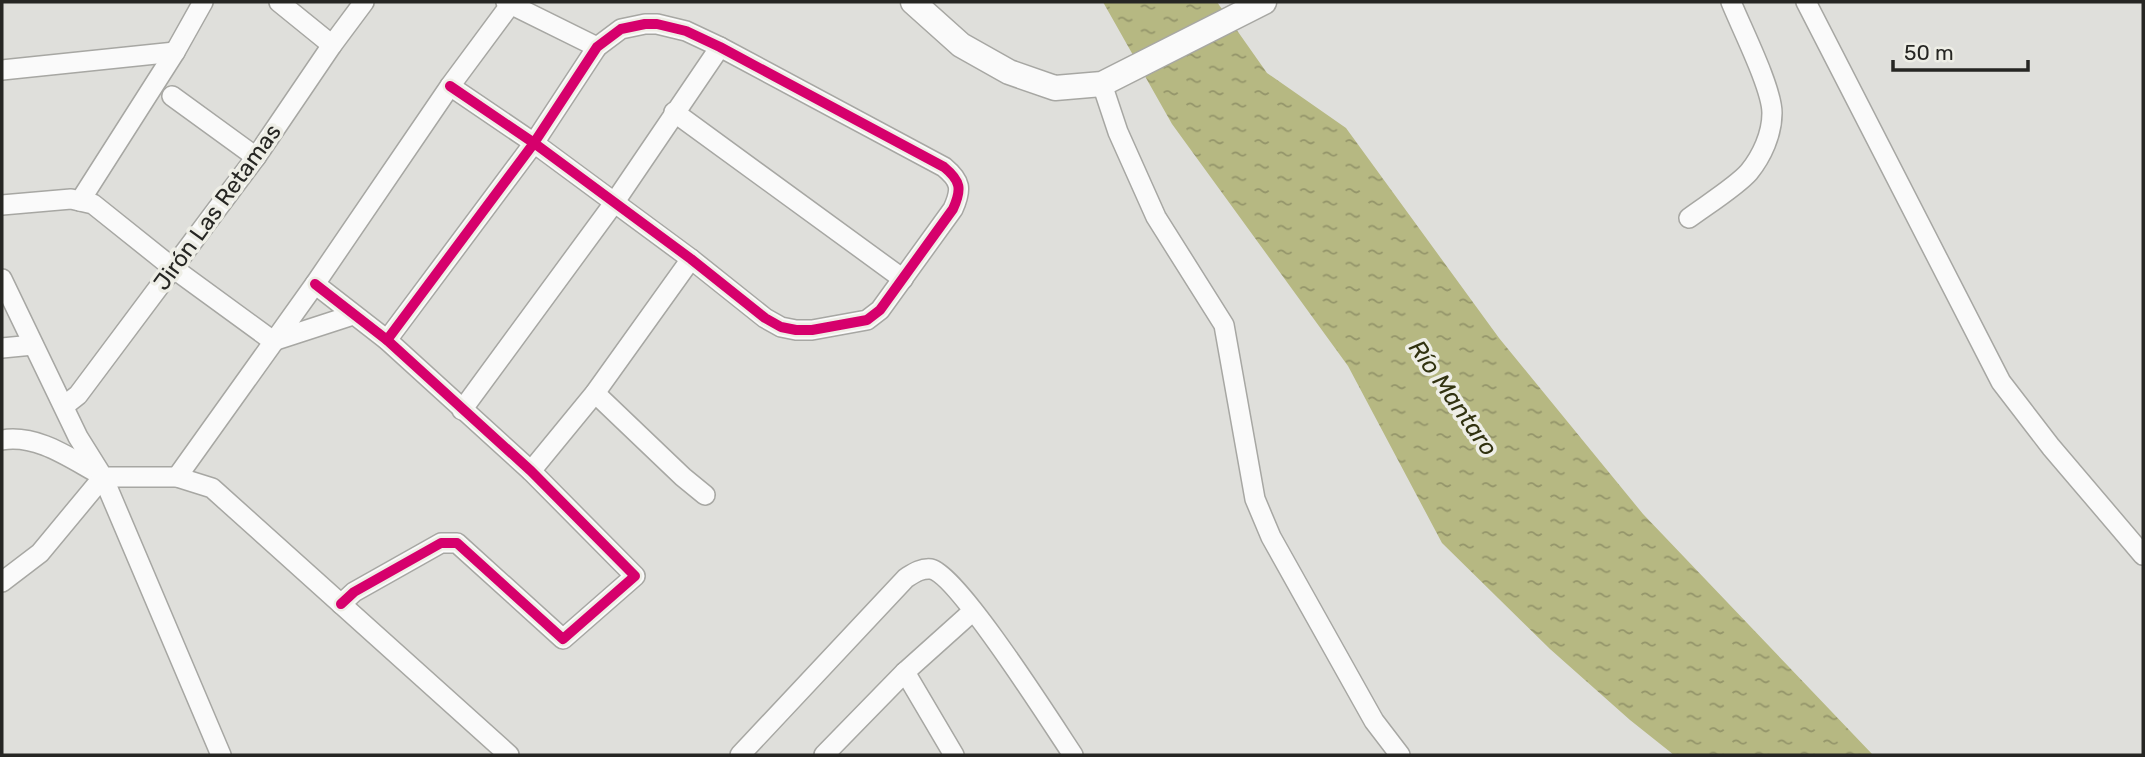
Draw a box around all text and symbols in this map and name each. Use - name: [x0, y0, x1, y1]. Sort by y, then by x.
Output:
- scale bar: [1893, 28, 2028, 72]
- text: 50 m: [1904, 40, 1954, 65]
- street label: Jirón Las Retamas: [147, 118, 287, 296]
- water label: Río Mantaro: [1403, 335, 1503, 461]

